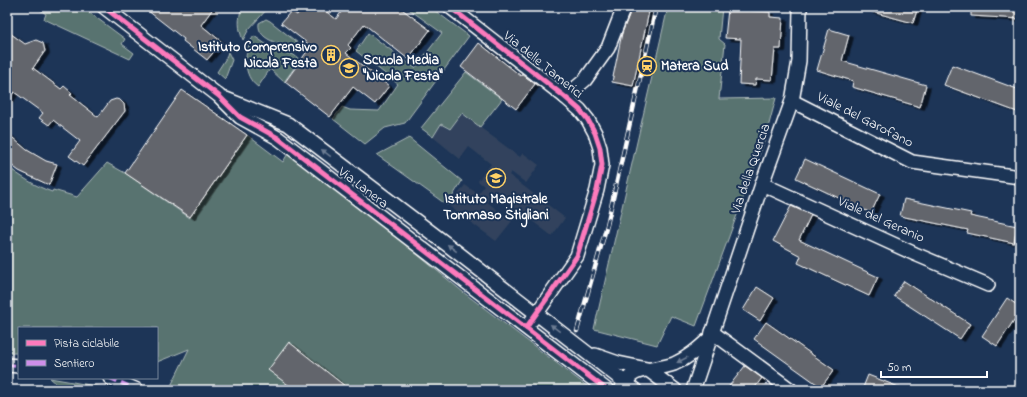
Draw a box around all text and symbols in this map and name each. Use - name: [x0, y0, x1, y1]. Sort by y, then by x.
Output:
- street label: Via delle Tamerici: [498, 25, 588, 104]
- place label: Istituto Comprensivo Nicola Festa: [198, 37, 317, 74]
- building icon: Istituto Comprensivo Nicola Festa: [320, 44, 342, 66]
- place label: Scuola Media "Nicola Festa": [362, 50, 443, 87]
- station icon: Matera Sud: [636, 55, 658, 77]
- place label: Matera Sud: [661, 56, 728, 77]
- school or university icon: Scuola Media "Nicola Festa": [338, 57, 360, 79]
- street label: Viale del Garofano: [812, 86, 917, 153]
- street label: Via della Quercia: [725, 121, 776, 218]
- one-way arrow: [321, 149, 332, 157]
- street label: Via Lanera: [332, 161, 393, 214]
- school or university icon: Istituto Magistrale Tommaso Stigliani: [485, 167, 507, 189]
- place label: Istituto Magistrale Tommaso Stigliani: [443, 189, 549, 228]
- street label: Viale del Geranio: [833, 191, 928, 249]
- one-way arrow: [447, 245, 457, 253]
- one-way arrow: [549, 324, 560, 332]
- legend: [18, 327, 158, 379]
- text: Pista ciclabile: [54, 335, 120, 353]
- scale bar: [881, 353, 987, 379]
- text: Sentiero: [54, 355, 95, 373]
- one-way arrow: [676, 357, 687, 363]
- text: 50 m: [887, 359, 911, 377]

